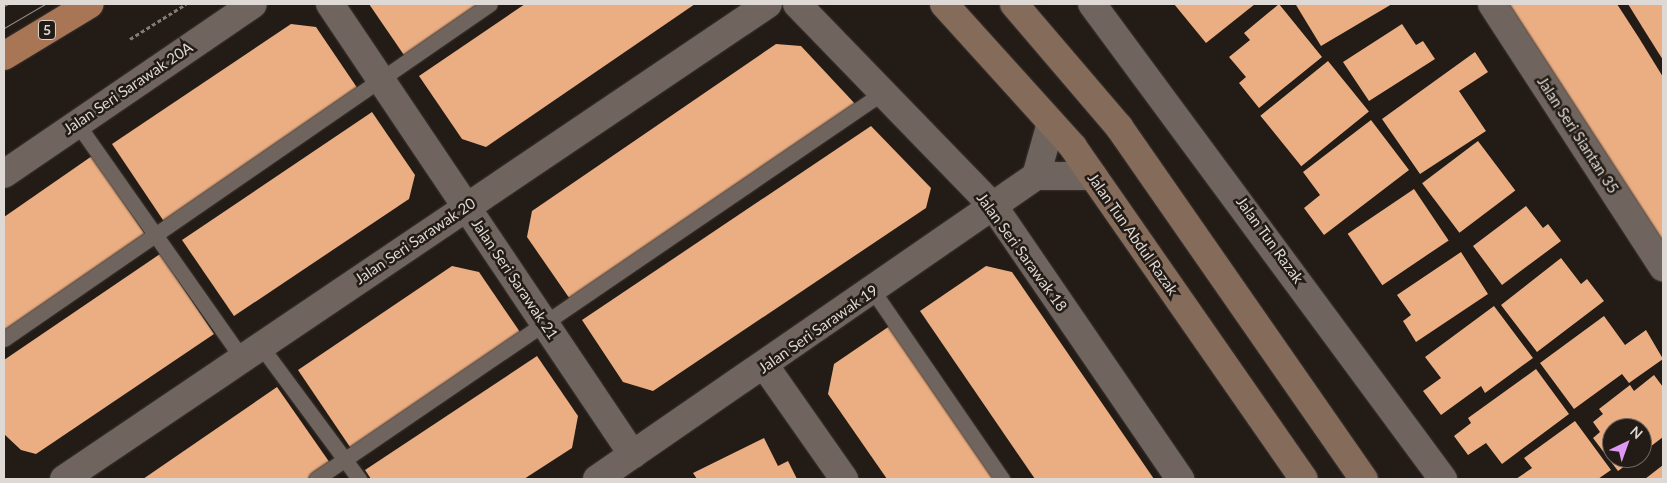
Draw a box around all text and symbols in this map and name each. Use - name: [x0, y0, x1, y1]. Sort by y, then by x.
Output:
- road number: 5: [37, 18, 57, 42]
- street label: Jalan Seri Sarawak 20A: [60, 38, 196, 138]
- street label: Jalan Seri Siantan 35: [1534, 73, 1622, 197]
- street label: Jalan Tun Abdul Razak: [1084, 169, 1182, 299]
- street label: Jalan Seri Sarawak 18: [973, 189, 1071, 315]
- street label: Jalan Tun Razak: [1232, 193, 1308, 287]
- street label: Jalan Seri Sarawak 20: [351, 194, 479, 288]
- street label: Jalan Seri Sarawak 21: [468, 215, 562, 343]
- street label: Jalan Seri Sarawak 19: [755, 281, 881, 377]
- north arrow: [1602, 418, 1652, 468]
- text: N: [1627, 422, 1646, 442]

